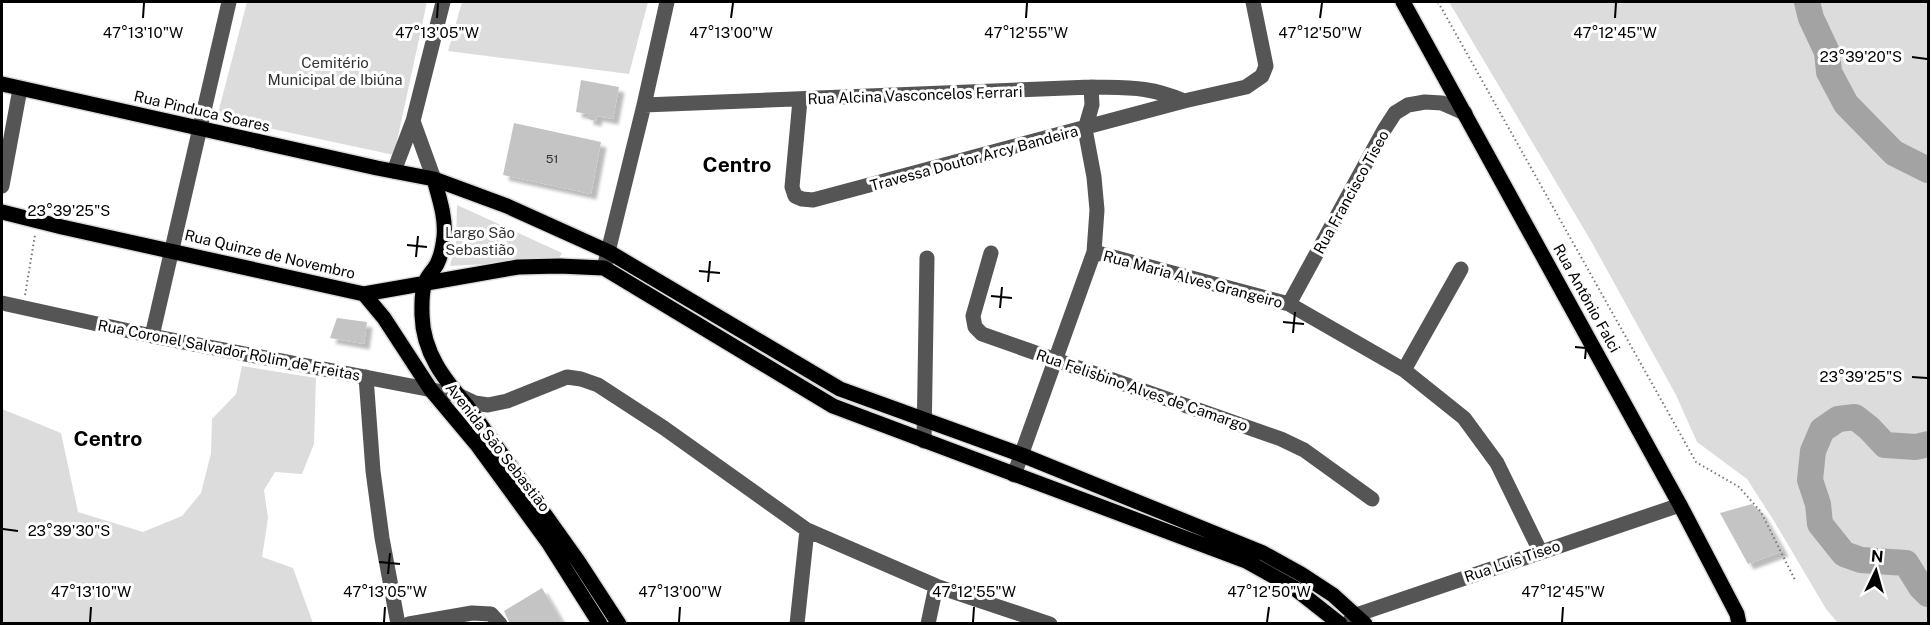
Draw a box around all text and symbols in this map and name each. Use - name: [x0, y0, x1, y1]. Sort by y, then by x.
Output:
- text: 47°13'10"W: [103, 24, 183, 41]
- text: 47°13'05"W: [395, 24, 479, 41]
- text: 47°13'00"W: [689, 24, 773, 41]
- text: 47°12'55"W: [984, 24, 1068, 41]
- text: 47°12'50"W: [1278, 24, 1362, 41]
- text: 47°12'45"W: [1573, 24, 1657, 41]
- text: 23°39'20"S: [1820, 48, 1902, 65]
- park label: Cemitério Municipal de Ibiúna: [267, 54, 403, 88]
- street label: Rua Alcina Vasconcelos Ferrari: [807, 83, 1023, 107]
- street label: Rua Pinduca Soares: [132, 87, 272, 135]
- street label: Travessa Doutor Arcy Bandeira: [868, 122, 1080, 194]
- street label: Rua Francisco Tiseo: [1310, 127, 1392, 257]
- house number: 51: [546, 152, 558, 166]
- district label: Centro: [703, 152, 771, 177]
- text: 23°39'25"S: [28, 202, 110, 219]
- park label: Largo São Sebastião: [445, 224, 515, 258]
- street label: Rua Quinze de Novembro: [183, 226, 357, 282]
- street label: Rua Antônio Falci: [1550, 241, 1624, 355]
- street label: Rua Maria Alves Grangeiro: [1102, 247, 1284, 311]
- street label: Rua Coronel Salvador Rolim de Freitas: [96, 316, 362, 384]
- street label: Rua Felisbino Alves de Camargo: [1034, 346, 1250, 434]
- text: 23°39'25"S: [1820, 368, 1902, 385]
- street label: Avenida São Sebastião: [442, 379, 554, 515]
- district label: Centro: [74, 426, 142, 451]
- text: 23°39'30"S: [28, 522, 110, 539]
- street label: Rua Luís Tiseo: [1462, 537, 1562, 585]
- north arrow: [1846, 541, 1906, 601]
- text: N: [1870, 547, 1884, 567]
- text: 47°13'10"W: [51, 583, 131, 600]
- text: 47°13'05"W: [343, 583, 427, 600]
- text: 47°13'00"W: [638, 583, 722, 600]
- text: 47°12'55"W: [932, 583, 1016, 600]
- text: 47°12'50"W: [1227, 583, 1311, 600]
- text: 47°12'45"W: [1521, 583, 1605, 600]

